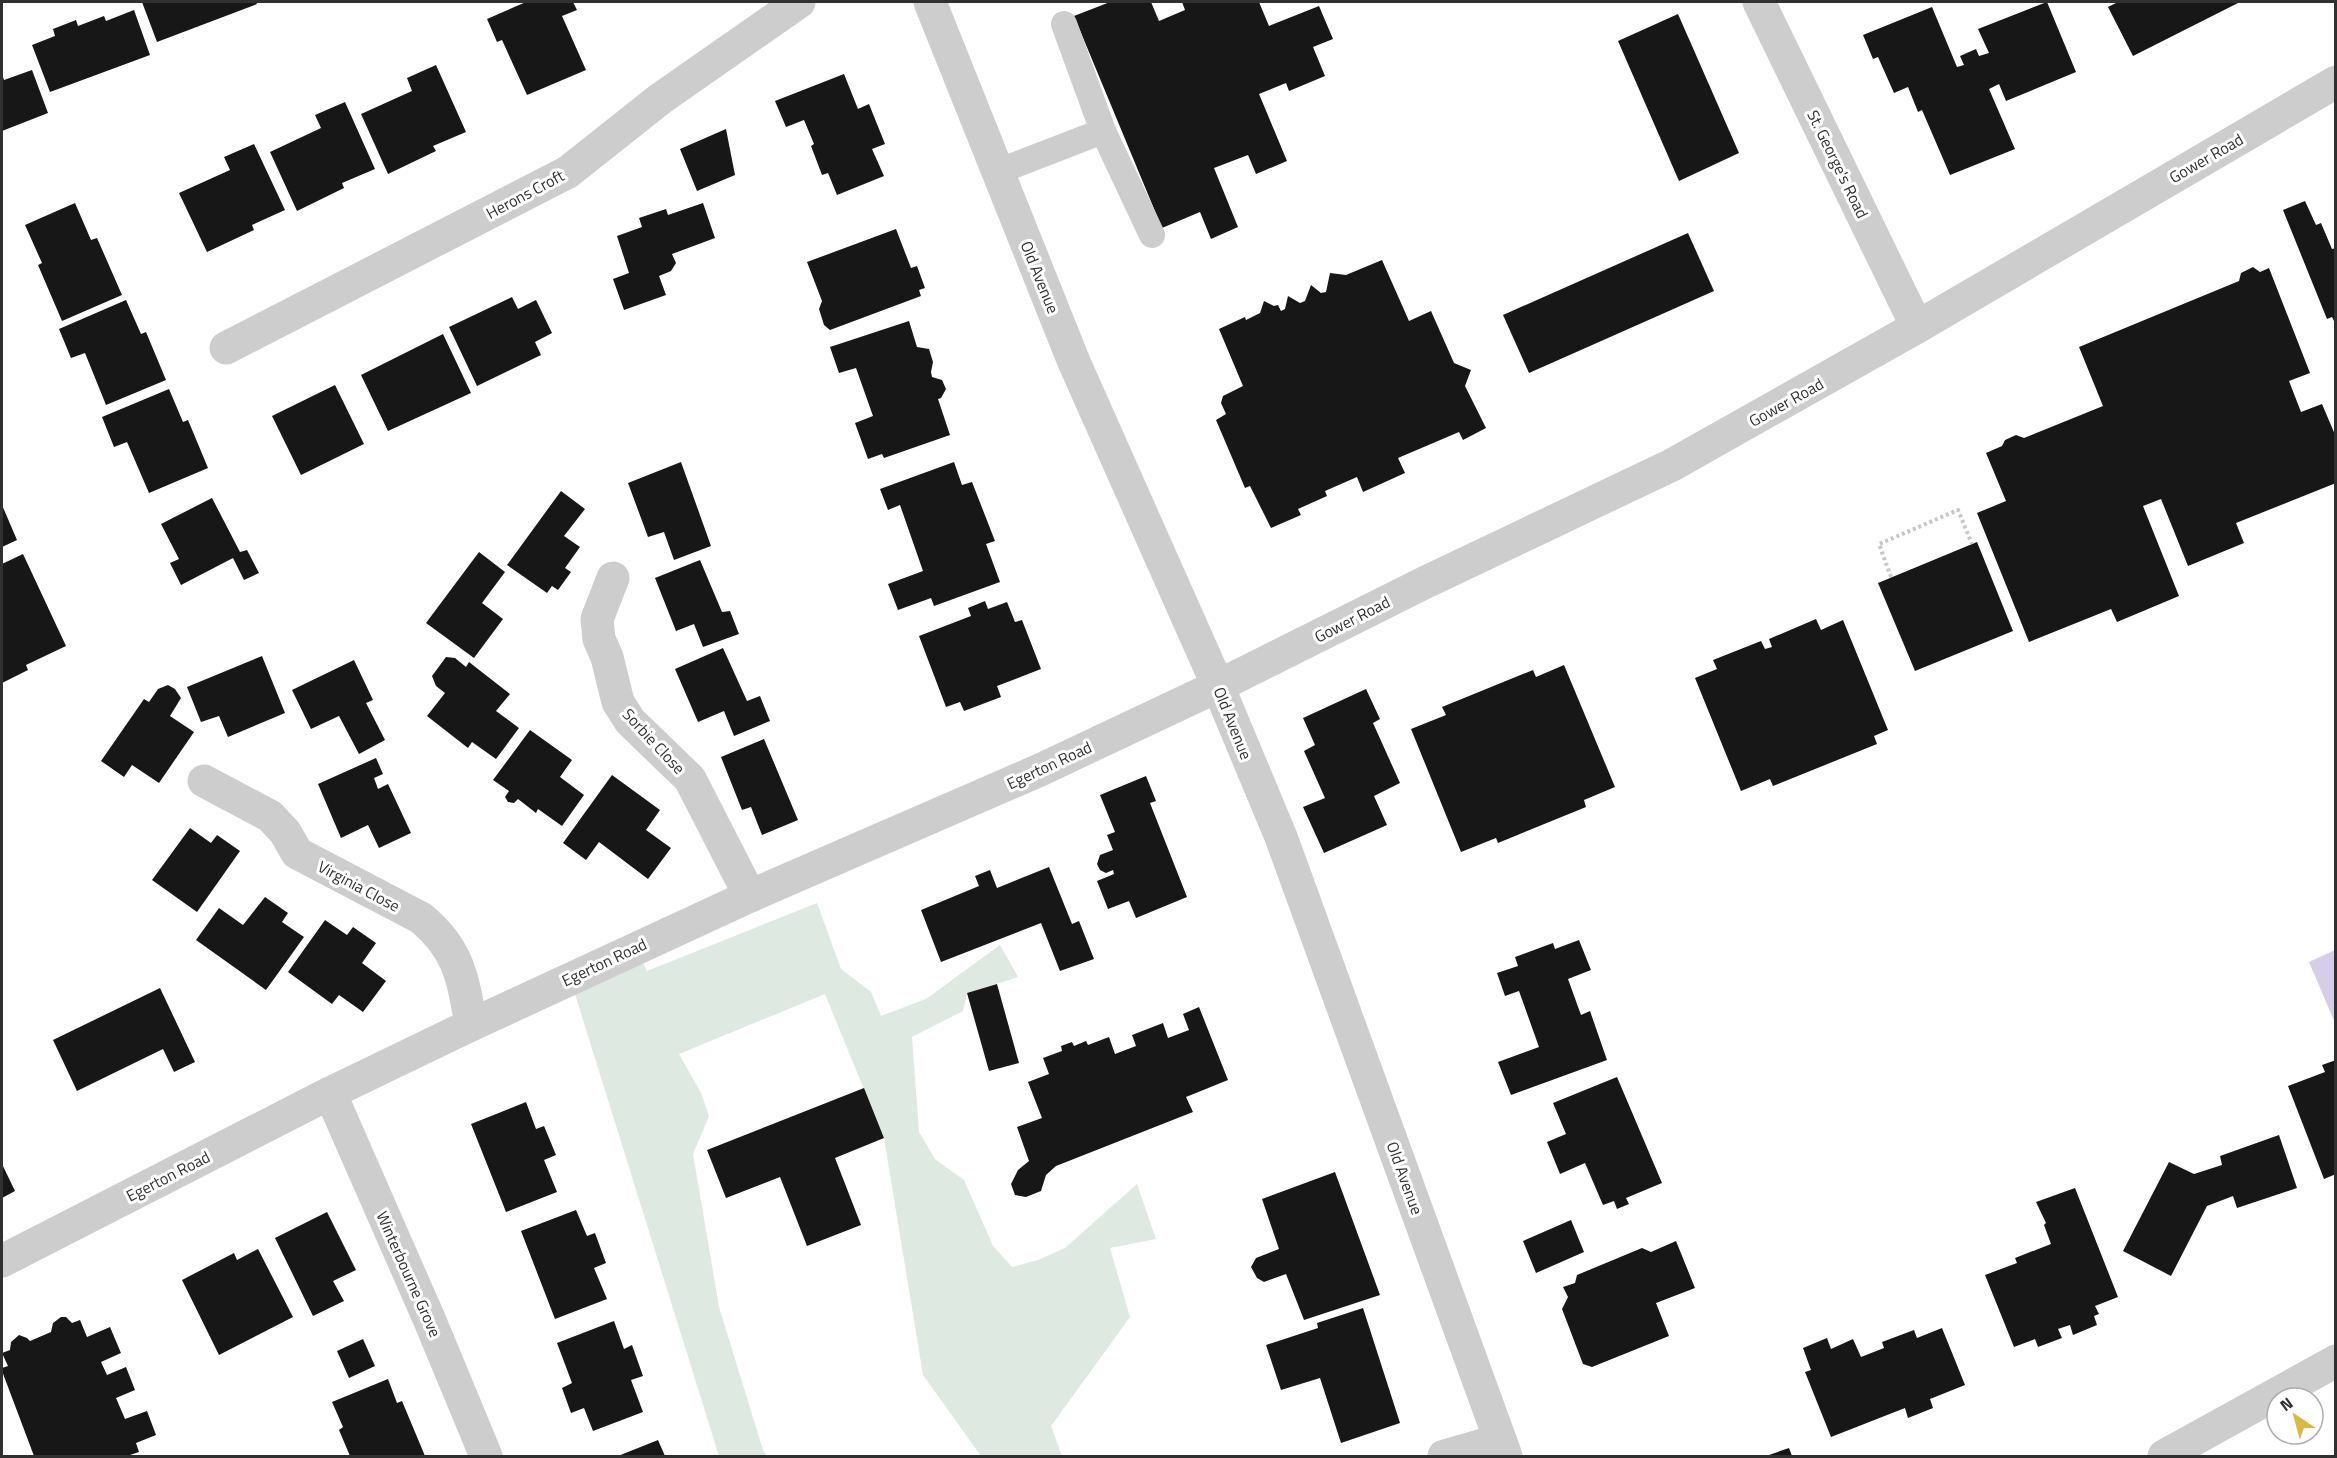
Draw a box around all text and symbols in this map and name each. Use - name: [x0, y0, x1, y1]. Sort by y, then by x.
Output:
- street label: St. George's Road: [1801, 106, 1875, 222]
- street label: Gower Road: [2164, 127, 2248, 189]
- street label: Herons Croft: [482, 163, 569, 225]
- street label: Old Avenue: [1015, 237, 1065, 317]
- street label: Gower Road: [1744, 372, 1828, 432]
- street label: Gower Road: [1310, 590, 1394, 648]
- street label: Old Avenue: [1208, 683, 1258, 763]
- street label: Sorbie Close: [617, 703, 691, 779]
- street label: Egerton Road: [1003, 735, 1095, 795]
- street label: Virginia Close: [314, 854, 404, 918]
- street label: Egerton Road: [558, 932, 650, 992]
- street label: Old Avenue: [1381, 1138, 1429, 1218]
- street label: Egerton Road: [122, 1145, 214, 1207]
- street label: Winterbourne Grove: [370, 1207, 448, 1341]
- north arrow: [2265, 1386, 2325, 1446]
- text: N: [2275, 1391, 2298, 1417]

